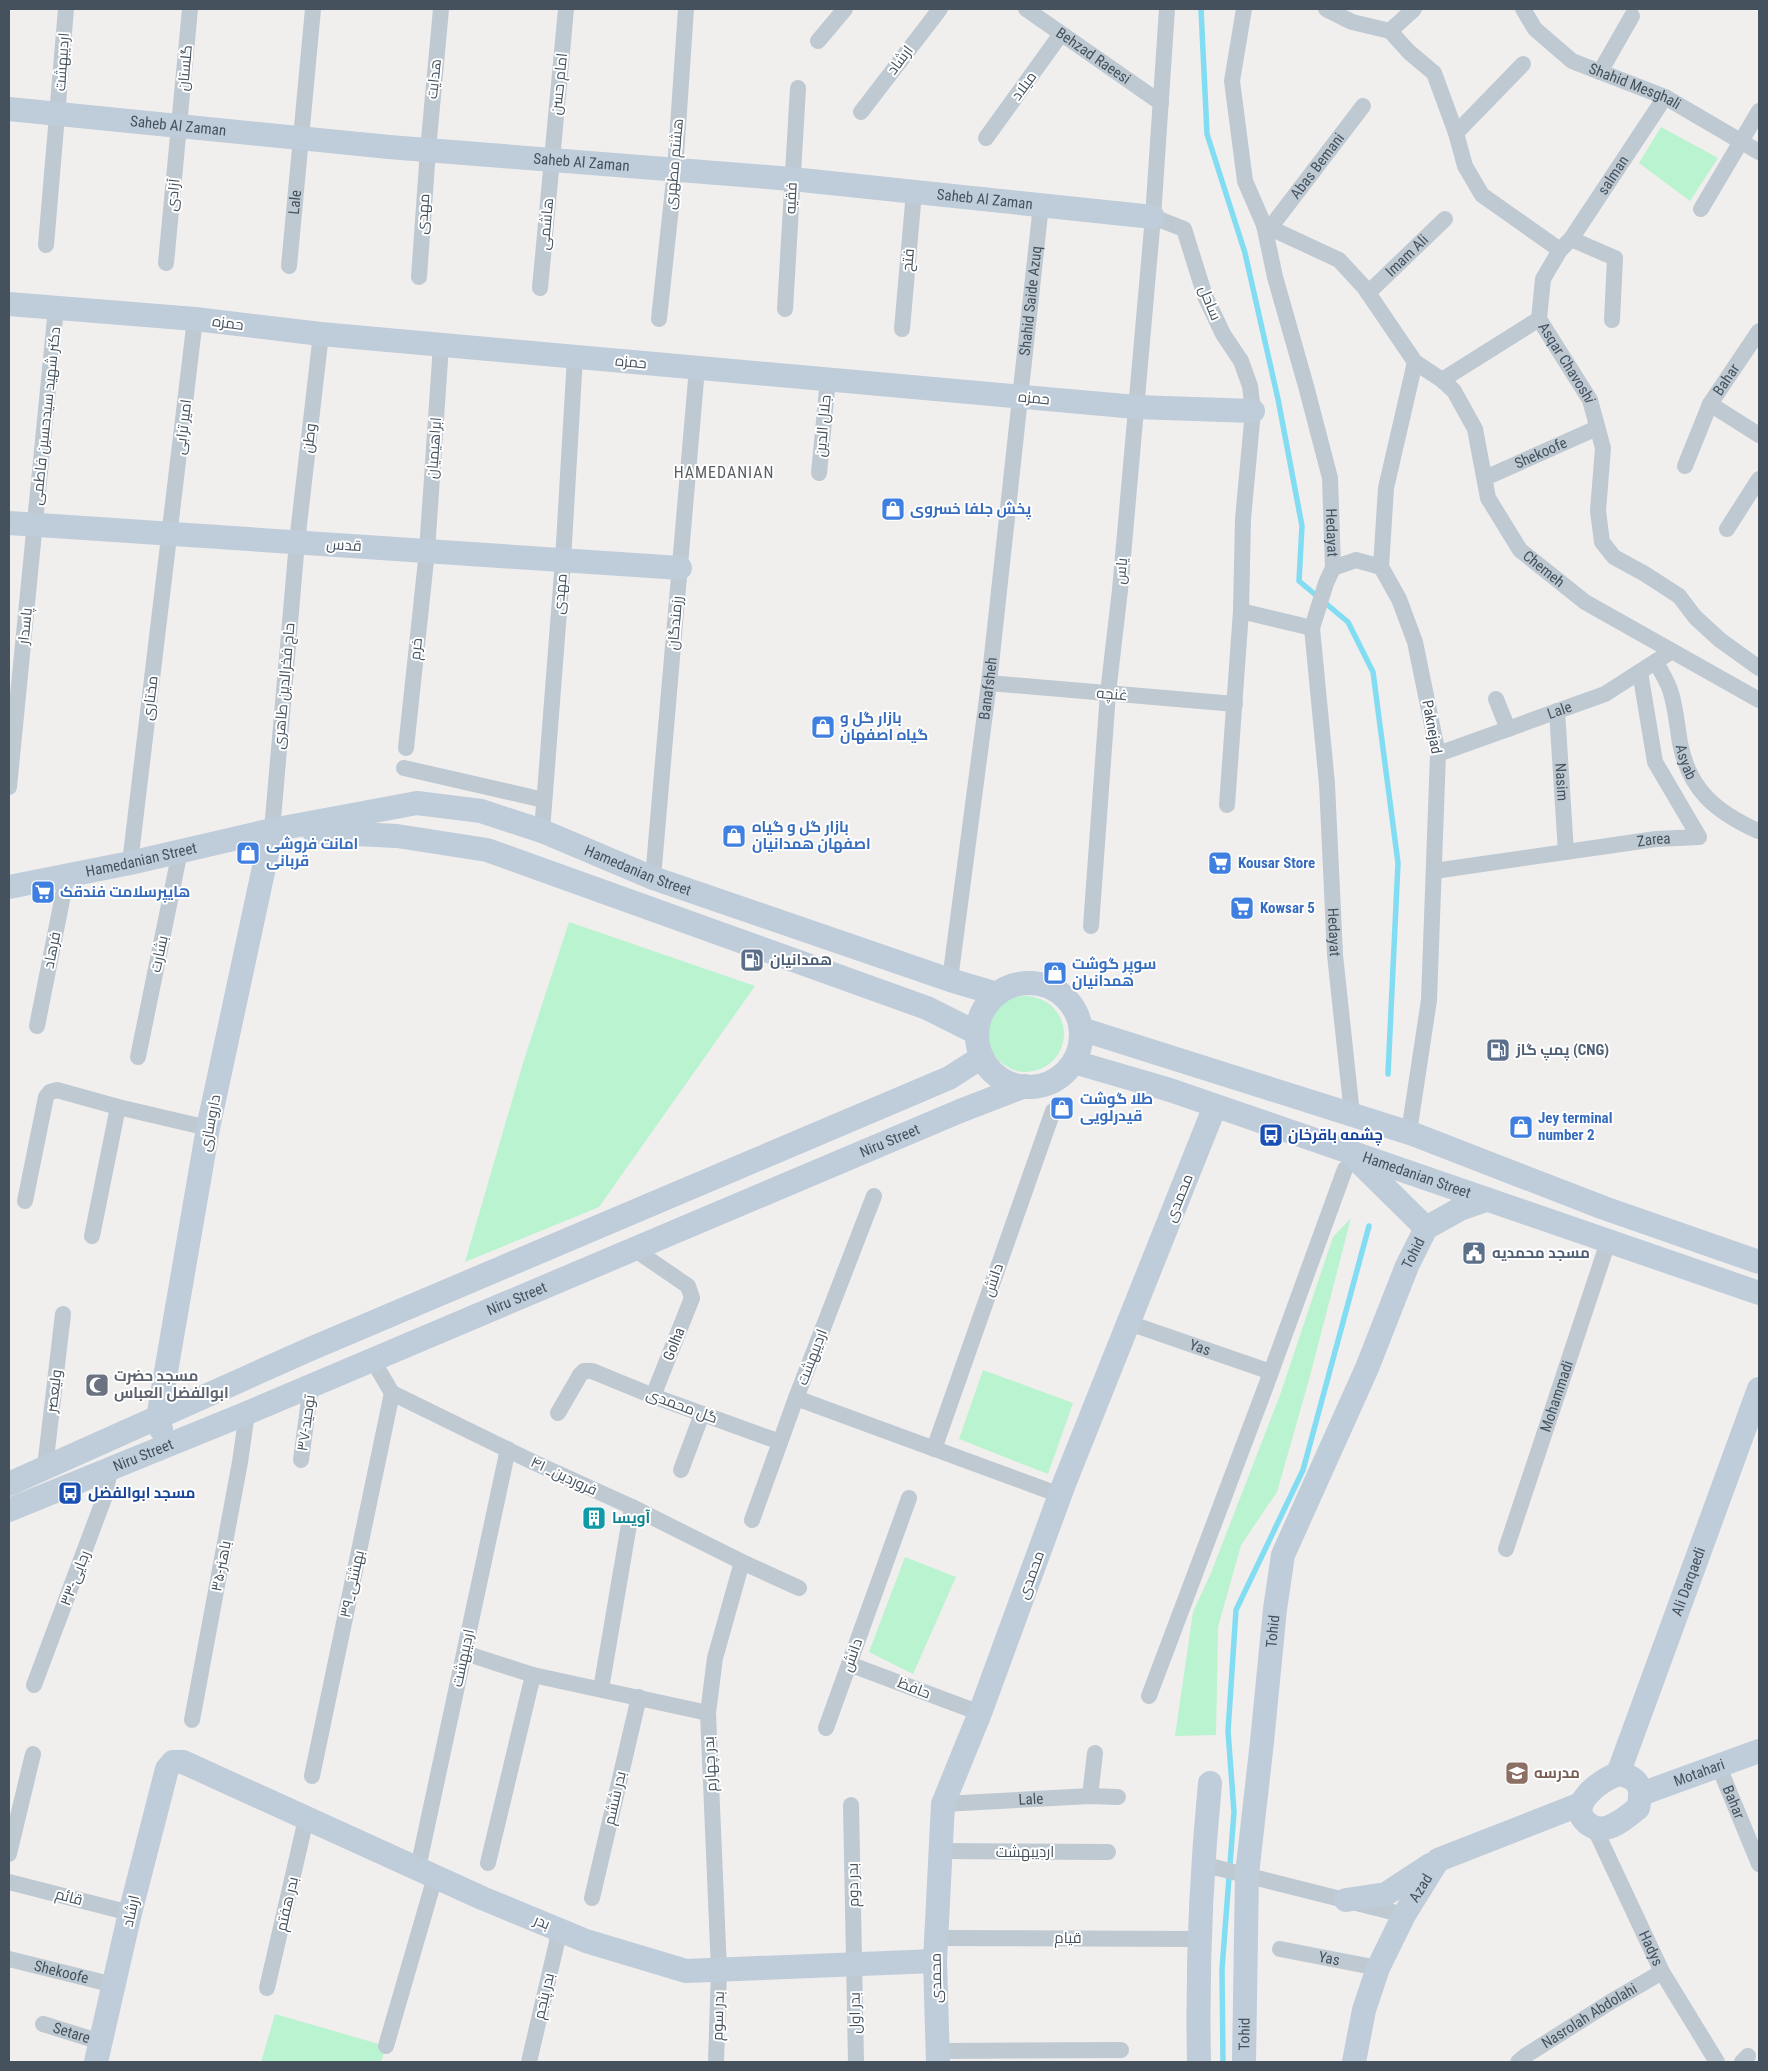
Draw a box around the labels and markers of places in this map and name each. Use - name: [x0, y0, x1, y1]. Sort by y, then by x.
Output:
- shop icon: پخش جلفا خسروی: [880, 496, 906, 522]
- place label: پخش جلفا خسروی: [910, 500, 1032, 520]
- place label: بازار گل و گیاه اصفهان: [840, 709, 928, 744]
- shop icon: بازار گل و گیاه اصفهان: [810, 714, 836, 740]
- place label: بازار گل و گیاه اصفهان همدانیان: [752, 818, 871, 853]
- shop icon: بازار گل و گیاه اصفهان همدانیان: [721, 823, 747, 849]
- place label: امانت فروشی قربانی: [266, 835, 358, 870]
- shop icon: امانت فروشی قربانی: [235, 840, 261, 866]
- supermarket icon: Kousar Store: [1207, 850, 1233, 876]
- place label: Kousar Store: [1238, 854, 1315, 872]
- supermarket icon: هایپرسلامت فندقک: [30, 879, 56, 905]
- place label: هایپرسلامت فندقک: [60, 883, 190, 903]
- supermarket icon: Kowsar 5: [1229, 895, 1255, 921]
- place label: Kowsar 5: [1260, 899, 1315, 917]
- fuel station icon: همدانیان: [739, 947, 765, 973]
- place label: همدانیان: [770, 951, 832, 969]
- place label: سوپر گوشت همدانیان: [1072, 955, 1156, 990]
- shop icon: سوپر گوشت همدانیان: [1042, 960, 1068, 986]
- fuel station icon: پمپ گاز (CNG): [1485, 1037, 1511, 1063]
- place label: پمپ گاز (CNG): [1515, 1041, 1609, 1061]
- place label: طلا گوشت قیدرلویی: [1080, 1090, 1153, 1125]
- shop icon: طلا گوشت قیدرلویی: [1049, 1095, 1075, 1121]
- place label: Jey terminal number 2: [1538, 1109, 1612, 1144]
- shop icon: Jey terminal number 2: [1508, 1114, 1534, 1140]
- bus stop icon: چشمه باقرخان: [1258, 1122, 1284, 1148]
- place label: چشمه باقرخان: [1288, 1126, 1383, 1146]
- public building icon: مسجد محمدیه: [1461, 1240, 1487, 1266]
- place label: مسجد محمدیه: [1492, 1244, 1590, 1262]
- place label: مسجد حضرت ابوالفضل العباس: [114, 1367, 229, 1402]
- mosque icon: مسجد حضرت ابوالفضل العباس: [84, 1372, 110, 1398]
- bus stop icon: مسجد ابوالفضل: [57, 1480, 83, 1506]
- place label: مسجد ابوالفضل: [88, 1484, 196, 1502]
- building icon: آویسا: [581, 1505, 607, 1531]
- place label: آویسا: [612, 1509, 650, 1527]
- school or university icon: مدرسه: [1504, 1760, 1530, 1786]
- place label: مدرسه: [1534, 1764, 1580, 1782]

